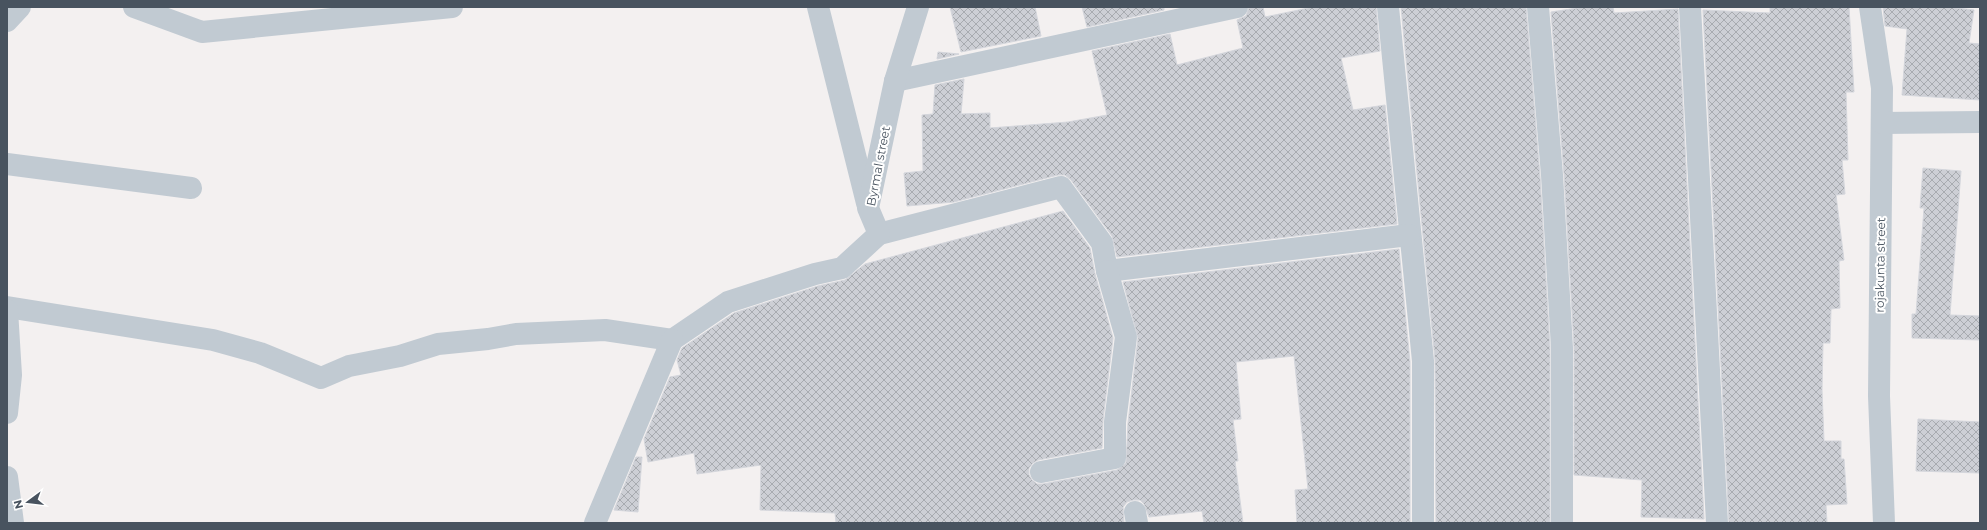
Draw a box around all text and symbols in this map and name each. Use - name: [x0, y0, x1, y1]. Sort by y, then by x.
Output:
- street label: Byrmal street: [863, 125, 893, 207]
- street label: rojakunta street: [1872, 217, 1888, 313]
- north arrow: [8, 482, 48, 522]
- text: N: [10, 498, 26, 511]

